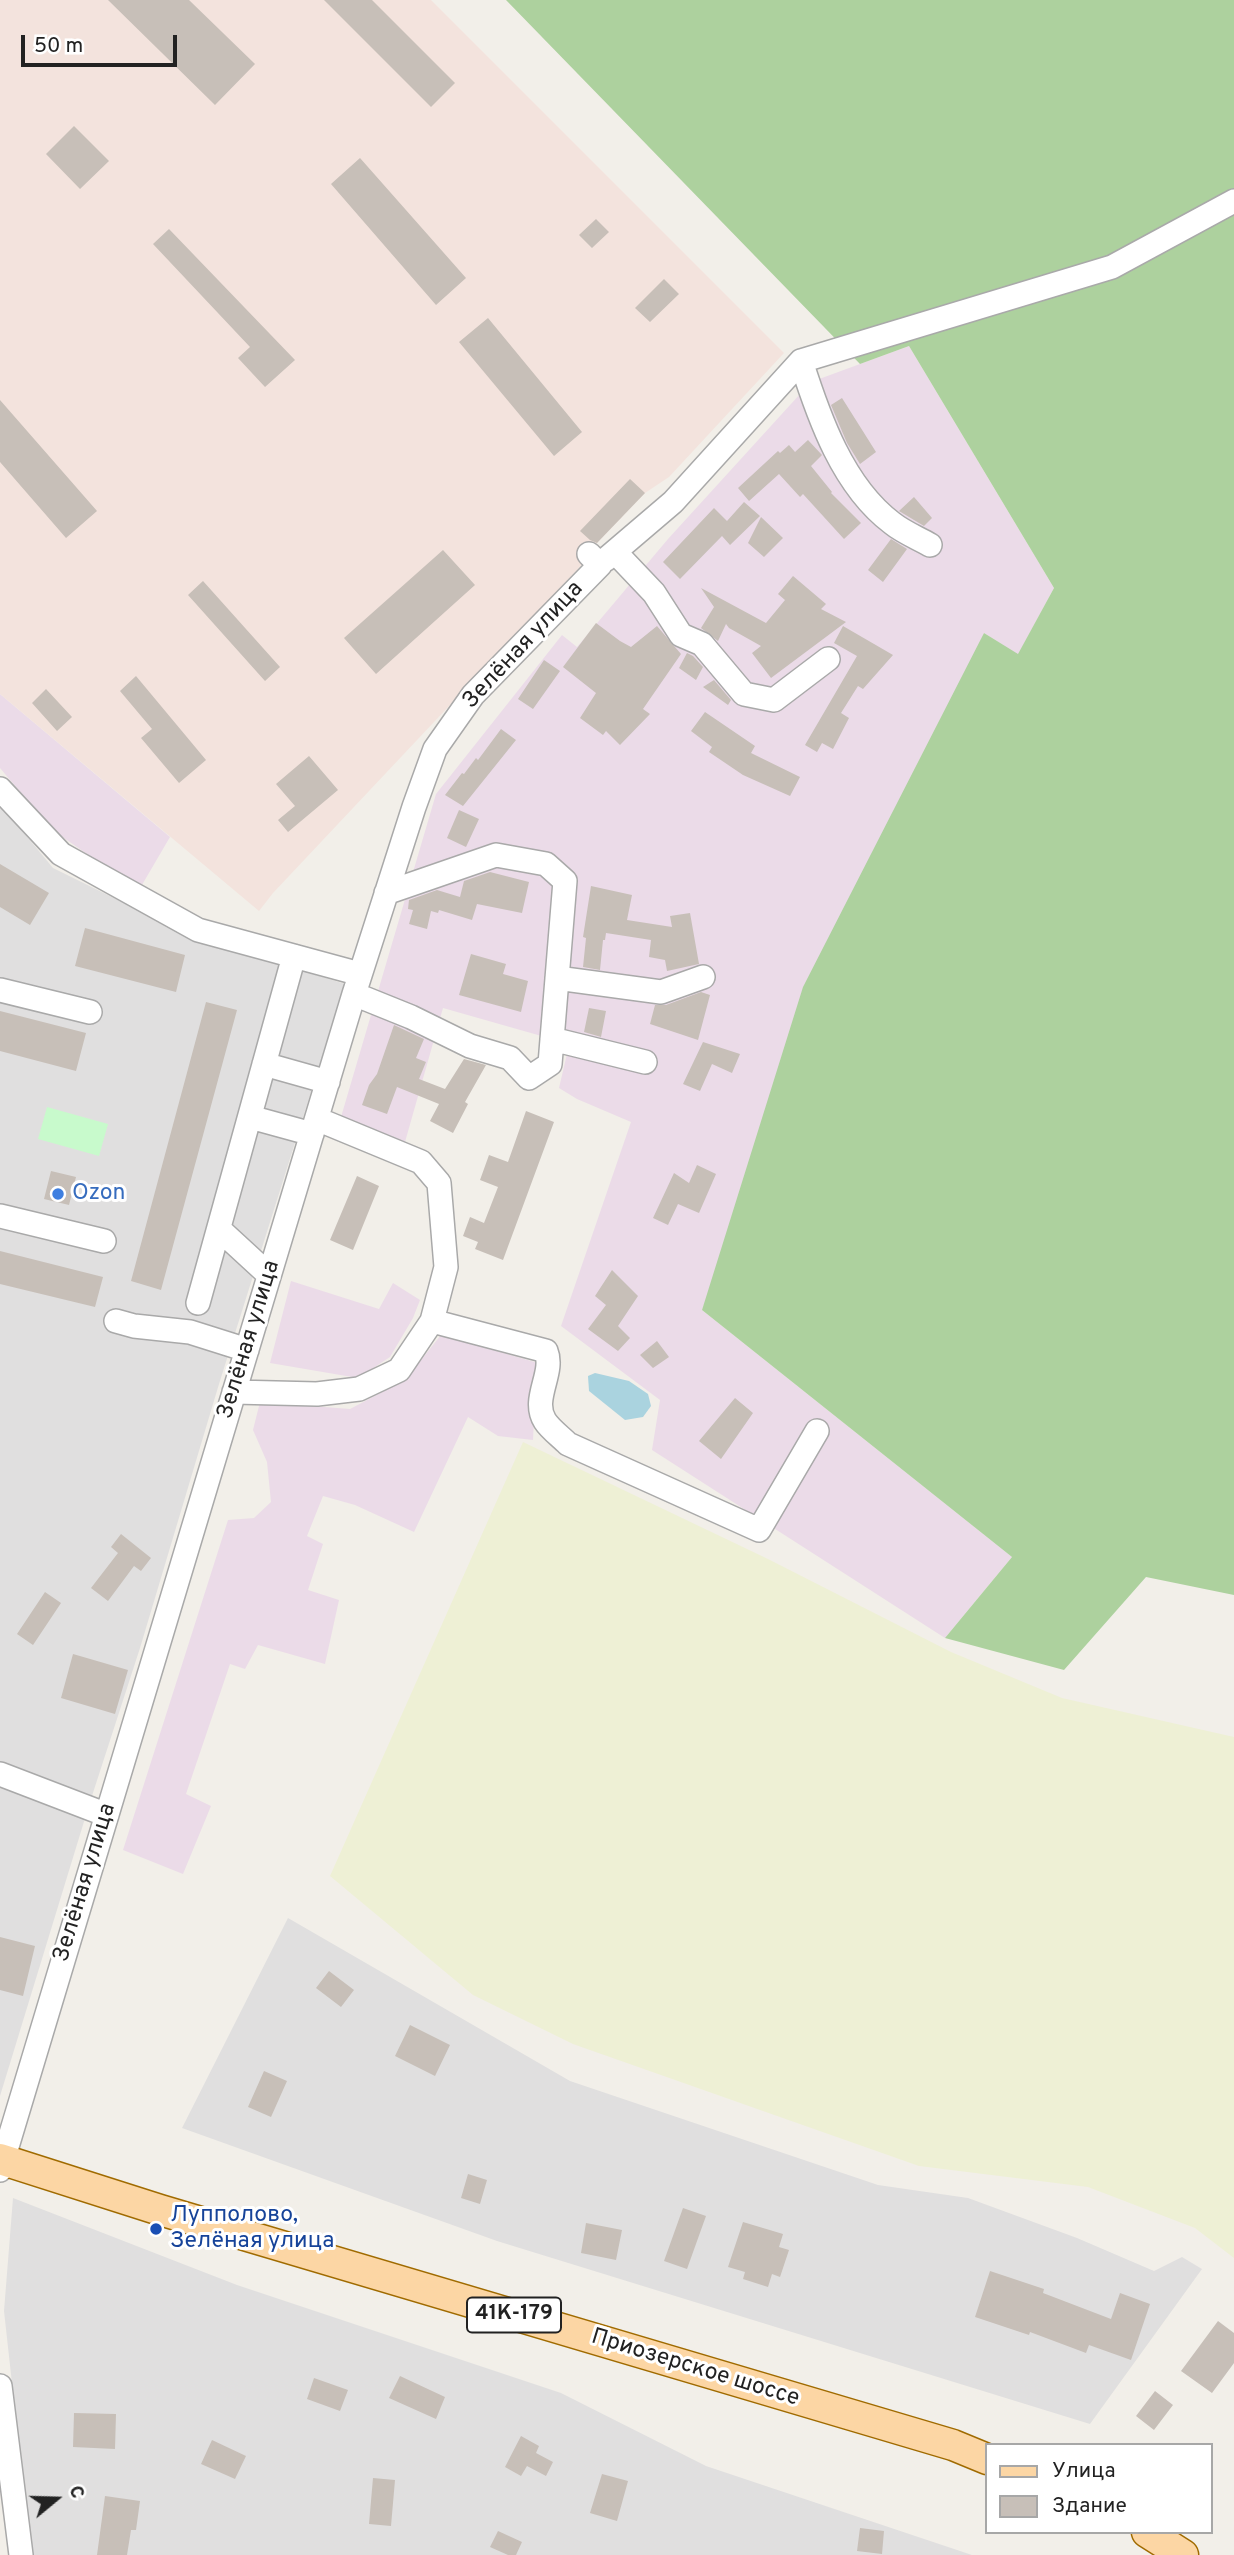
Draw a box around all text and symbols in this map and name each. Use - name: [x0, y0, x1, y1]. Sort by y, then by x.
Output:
- scale bar: [24, 21, 180, 65]
- text: 50 m: [34, 33, 83, 60]
- street label: Зелёная улица: [458, 576, 590, 716]
- place label: Ozon: [72, 1180, 125, 1208]
- marker: Ozon: [50, 1186, 66, 1202]
- street label: Зелёная улица: [213, 1257, 287, 1423]
- street label: Зелёная улица: [49, 1800, 123, 1966]
- place label: Лупполово, Зелёная улица: [170, 2202, 334, 2256]
- marker: Лупполово, Зелёная улица: [148, 2221, 164, 2237]
- road number: 41К-179: [467, 2298, 561, 2332]
- street label: Приозерское шоссе: [588, 2324, 802, 2414]
- legend: [986, 2443, 1213, 2534]
- text: Улица: [1052, 2458, 1116, 2485]
- north arrow: [21, 2464, 91, 2534]
- text: С: [63, 2483, 89, 2502]
- text: Здание: [1052, 2493, 1127, 2520]

